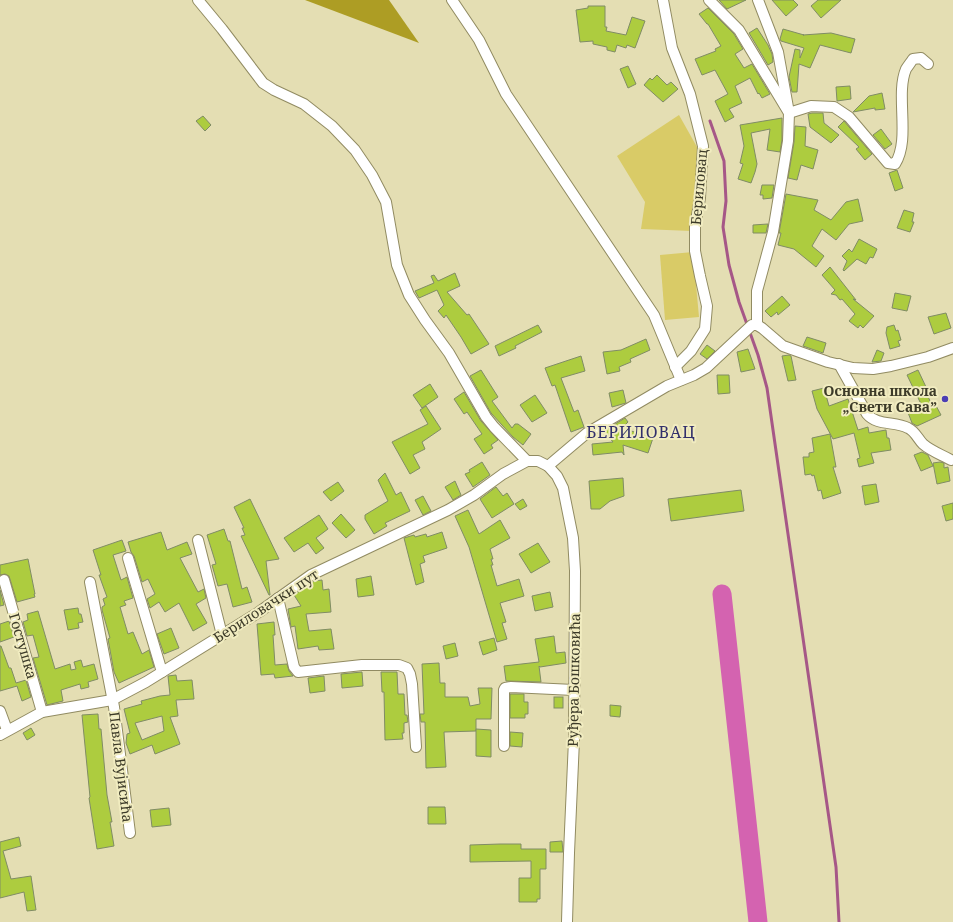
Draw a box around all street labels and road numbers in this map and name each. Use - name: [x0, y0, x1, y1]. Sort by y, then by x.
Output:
- street label: Бериловац: [686, 148, 711, 226]
- street label: Бериловачки пут: [209, 564, 323, 647]
- street label: Гостушка: [5, 611, 42, 681]
- street label: Руђера Бошковића: [563, 613, 584, 747]
- street label: Павла Вујисића: [105, 710, 138, 824]

